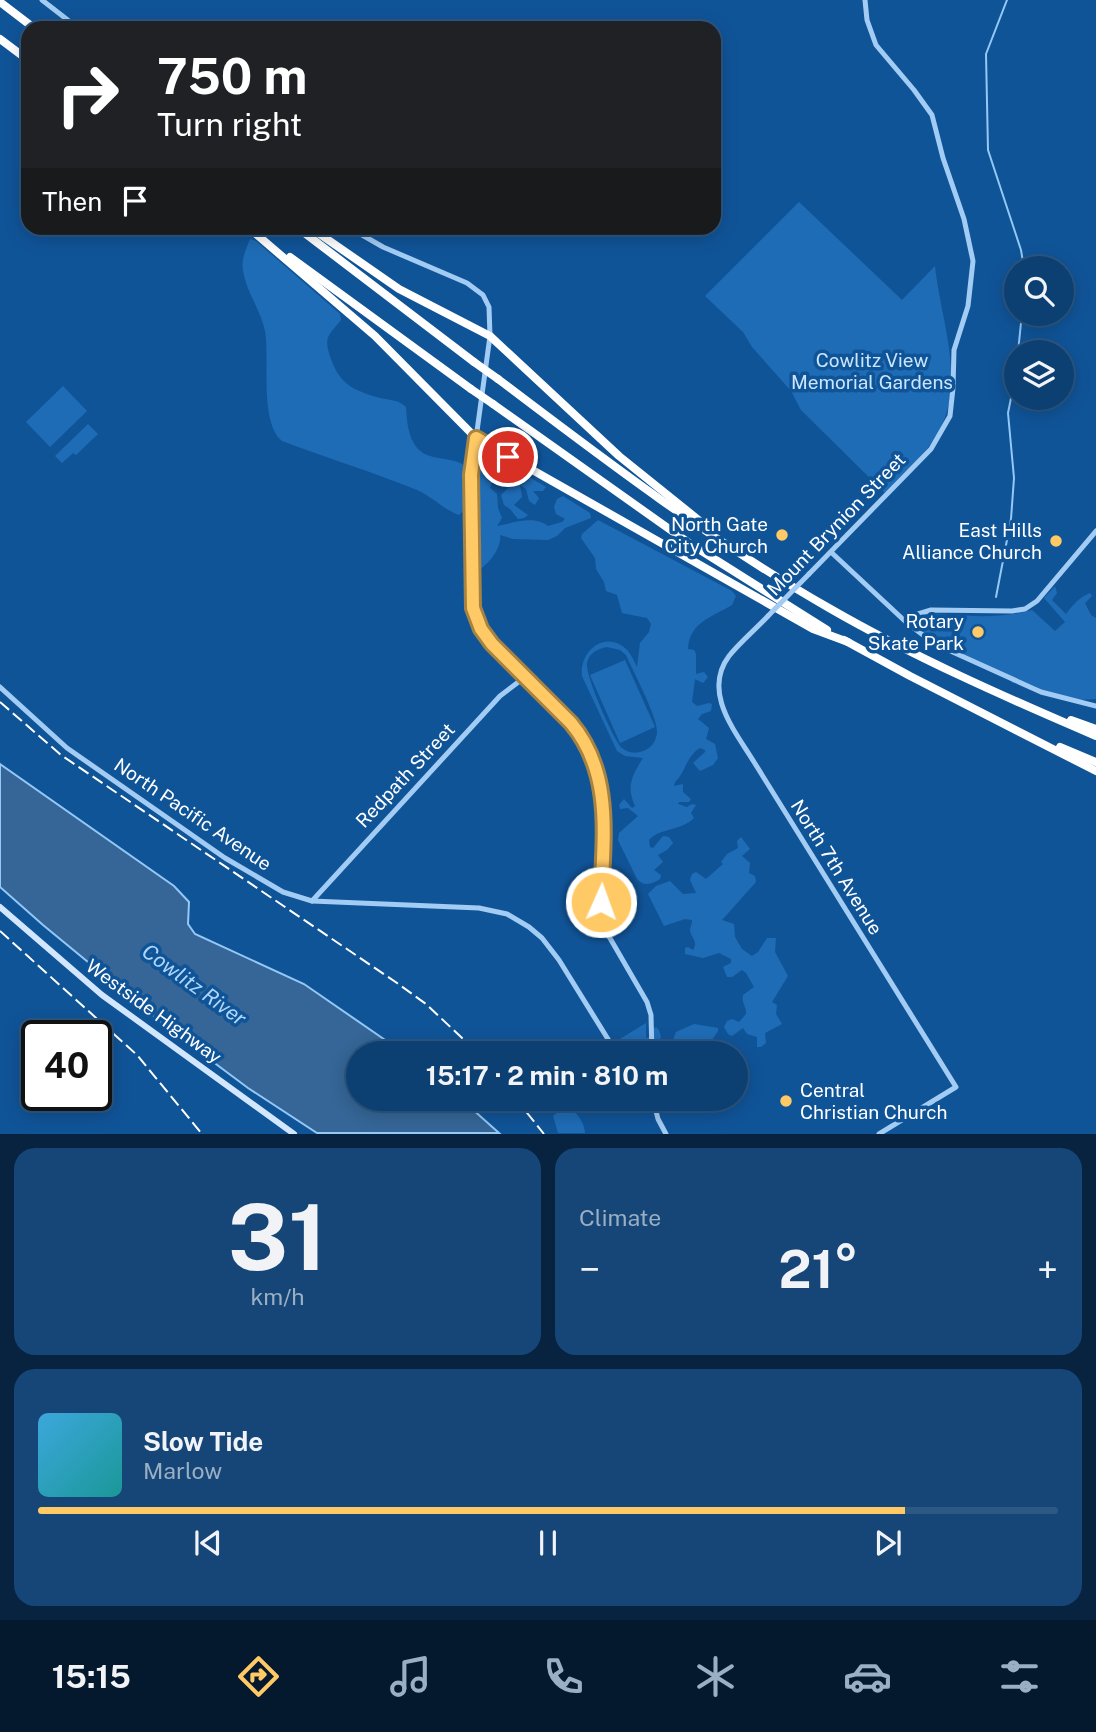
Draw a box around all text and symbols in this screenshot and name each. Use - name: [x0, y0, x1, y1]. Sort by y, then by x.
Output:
- text: 750 m: [157, 47, 307, 105]
- icon: right: [42, 49, 133, 140]
- text: Turn right: [157, 106, 302, 143]
- icon: arrive: [116, 182, 154, 220]
- text: Then: [42, 186, 102, 217]
- map controls: [1004, 256, 1074, 410]
- button: search: [1004, 256, 1074, 326]
- button: layers: [1004, 340, 1074, 410]
- park label: Cowlitz View Memorial Gardens: [791, 349, 953, 393]
- pin: [478, 427, 538, 487]
- icon: arrive: [489, 438, 527, 476]
- street label: Mount Brynion Street: [762, 448, 910, 600]
- place label: North Gate City Church: [664, 513, 768, 557]
- place label: East Hills Alliance Church: [902, 519, 1042, 563]
- marker: North Gate City Church: [774, 527, 790, 543]
- marker: East Hills Alliance Church: [1048, 533, 1064, 549]
- place label: Rotary Skate Park: [868, 610, 964, 654]
- marker: Rotary Skate Park: [970, 624, 986, 640]
- street label: Redpath Street: [351, 718, 459, 832]
- street label: North Pacific Avenue: [110, 753, 276, 875]
- street label: North 7th Avenue: [787, 796, 887, 938]
- position arrow: [564, 865, 638, 939]
- water label: Cowlitz River: [137, 938, 252, 1031]
- street label: Westside Highway: [82, 954, 226, 1068]
- speed limit sign: 40: [21, 1020, 112, 1111]
- text: 15:17 · 2 min · 810 m: [426, 1060, 668, 1091]
- place label: Central Christian Church: [800, 1079, 947, 1123]
- marker: Central Christian Church: [778, 1093, 794, 1109]
- text: 31: [228, 1184, 327, 1290]
- text: Climate: [579, 1204, 661, 1231]
- text: 21°: [779, 1239, 858, 1300]
- text: −: [579, 1247, 600, 1292]
- text: +: [1037, 1247, 1058, 1292]
- text: km/h: [250, 1283, 305, 1310]
- text: Slow Tide: [143, 1426, 263, 1457]
- text: Marlow: [143, 1457, 222, 1484]
- icon: previous: [189, 1524, 227, 1562]
- icon: pause: [529, 1524, 567, 1562]
- icon: next: [869, 1524, 907, 1562]
- icon: directions: [234, 1652, 283, 1701]
- icon: music: [386, 1652, 435, 1701]
- icon: phone: [539, 1652, 588, 1701]
- icon: climate: [691, 1652, 740, 1701]
- icon: car: [843, 1652, 892, 1701]
- icon: filters: [995, 1652, 1044, 1701]
- text: 15:15: [52, 1658, 131, 1695]

